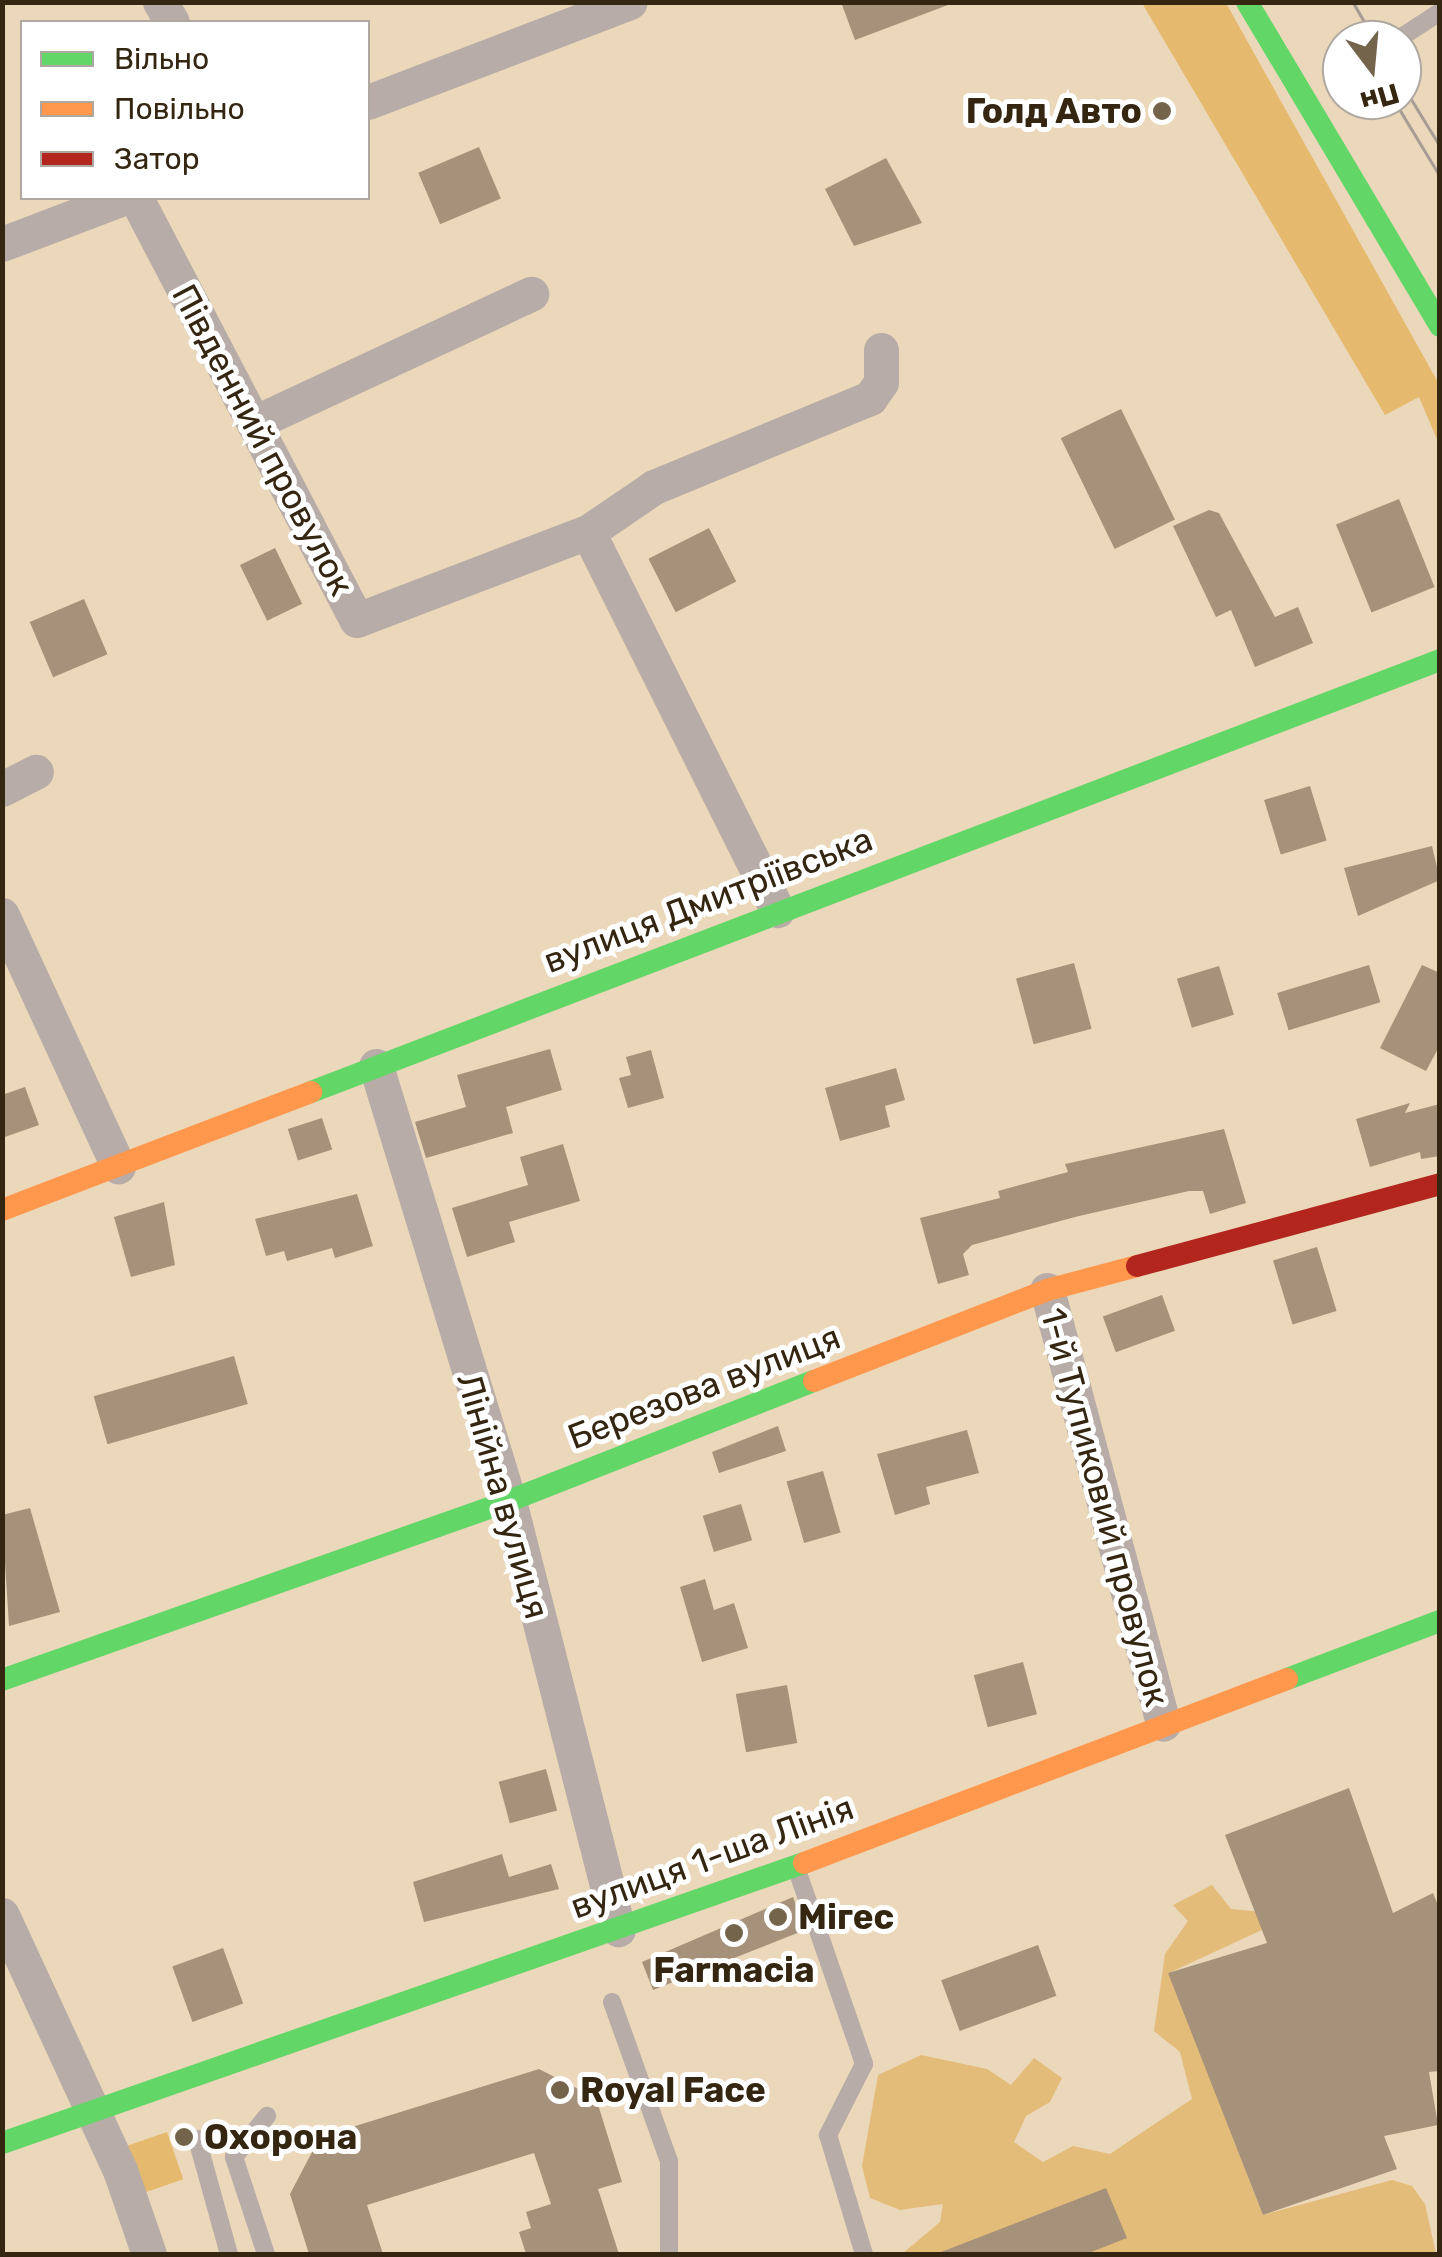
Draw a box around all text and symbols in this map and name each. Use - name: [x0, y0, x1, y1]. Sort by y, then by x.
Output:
- legend: [20, 20, 370, 200]
- north arrow: [1322, 20, 1422, 120]
- text: Вільно: [114, 41, 209, 77]
- text: Пн: [1357, 76, 1403, 119]
- place label: Голд Авто: [966, 90, 1142, 132]
- text: Повільно: [114, 91, 245, 127]
- marker: Голд Авто: [1151, 100, 1173, 122]
- text: Затор: [114, 141, 200, 177]
- street label: Південний провулок: [163, 277, 363, 603]
- street label: вулиця Дмитріївська: [538, 818, 878, 982]
- street label: 1-й Тупиковий провулок: [1032, 1303, 1178, 1711]
- street label: Березова вулиця: [562, 1316, 846, 1458]
- street label: Лінійна вулиця: [448, 1368, 558, 1624]
- street label: вулиця 1-ша Лінія: [565, 1786, 859, 1928]
- place label: Мігес: [798, 1896, 894, 1938]
- marker: Мігес: [767, 1906, 789, 1928]
- marker: Farmacia: [723, 1922, 745, 1944]
- place label: Farmacia: [653, 1949, 815, 1991]
- place label: Royal Face: [580, 2069, 766, 2111]
- marker: Royal Face: [549, 2079, 571, 2101]
- place label: Охорона: [204, 2116, 357, 2158]
- marker: Охорона: [173, 2126, 195, 2148]

